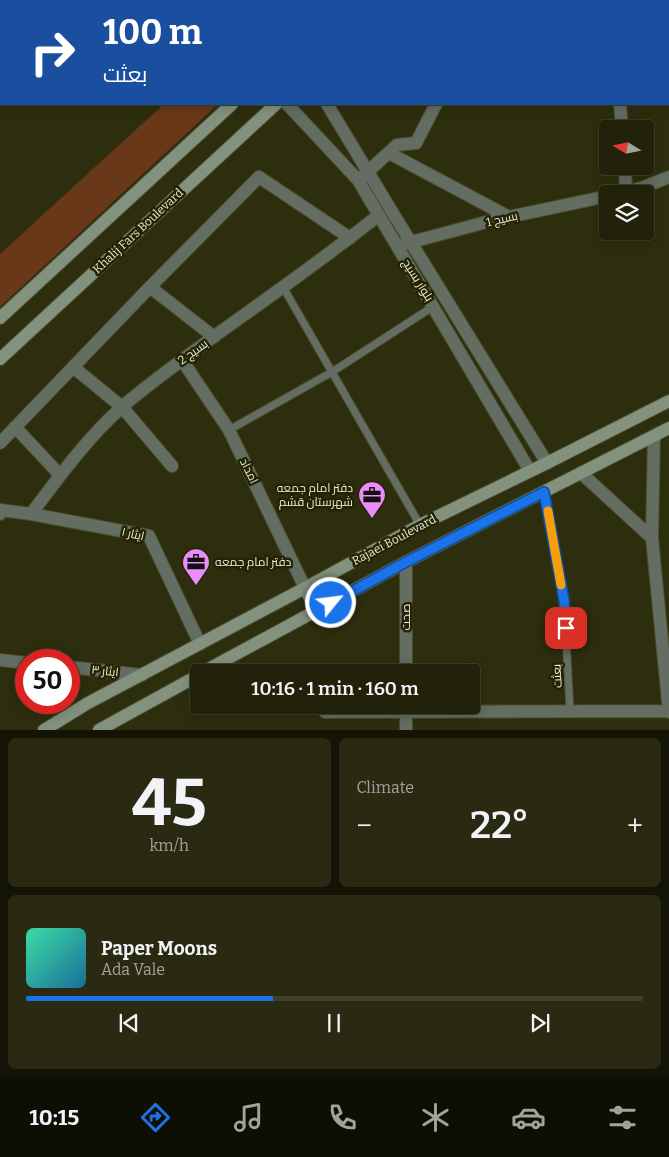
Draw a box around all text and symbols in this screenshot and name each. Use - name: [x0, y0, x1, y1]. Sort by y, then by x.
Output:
- text: 100 m: [103, 11, 202, 53]
- icon: right: [20, 20, 85, 85]
- text: بعثت: [103, 61, 147, 88]
- north arrow: [599, 120, 654, 175]
- map controls: [599, 120, 654, 240]
- button: layers: [599, 185, 654, 240]
- street label: Khalij Fars Boulevard: [90, 186, 186, 276]
- street label: بسیج 1: [485, 209, 519, 230]
- street label: بلوار بسیج: [399, 256, 436, 304]
- street label: بسیج 2: [175, 336, 211, 368]
- street label: امداد: [237, 456, 261, 486]
- office icon: دفتر امام جمعه شهرستان قشم: [357, 480, 387, 519]
- place label: دفتر امام جمعه شهرستان قشم: [277, 481, 353, 510]
- street label: Rajaei Boulevard: [350, 512, 438, 568]
- street label: ایثار ۱: [120, 525, 146, 543]
- office icon: دفتر امام جمعه: [181, 547, 211, 586]
- place label: دفتر امام جمعه: [215, 555, 292, 570]
- position arrow: [304, 576, 356, 628]
- street label: صحت: [399, 604, 413, 630]
- pin: [545, 607, 587, 649]
- icon: arrive: [552, 614, 580, 642]
- speed limit sign: 50: [15, 649, 80, 714]
- street label: ایثار ۳: [91, 663, 119, 679]
- street label: بعثت: [549, 664, 565, 688]
- text: 10:16 · 1 min · 160 m: [251, 677, 419, 700]
- text: 45: [132, 764, 207, 842]
- text: Climate: [357, 778, 414, 797]
- text: 22°: [470, 802, 529, 848]
- text: −: [357, 809, 372, 842]
- text: +: [627, 809, 643, 842]
- text: km/h: [149, 836, 189, 855]
- text: Paper Moons: [101, 937, 217, 960]
- text: Ada Vale: [101, 960, 165, 979]
- icon: previous: [115, 1009, 143, 1037]
- icon: pause: [320, 1009, 348, 1037]
- icon: next: [526, 1009, 554, 1037]
- icon: directions: [138, 1100, 173, 1135]
- icon: music: [231, 1100, 266, 1135]
- icon: phone: [325, 1100, 360, 1135]
- icon: climate: [418, 1100, 453, 1135]
- icon: car: [511, 1100, 546, 1135]
- icon: filters: [605, 1100, 640, 1135]
- text: 10:15: [29, 1104, 79, 1131]

